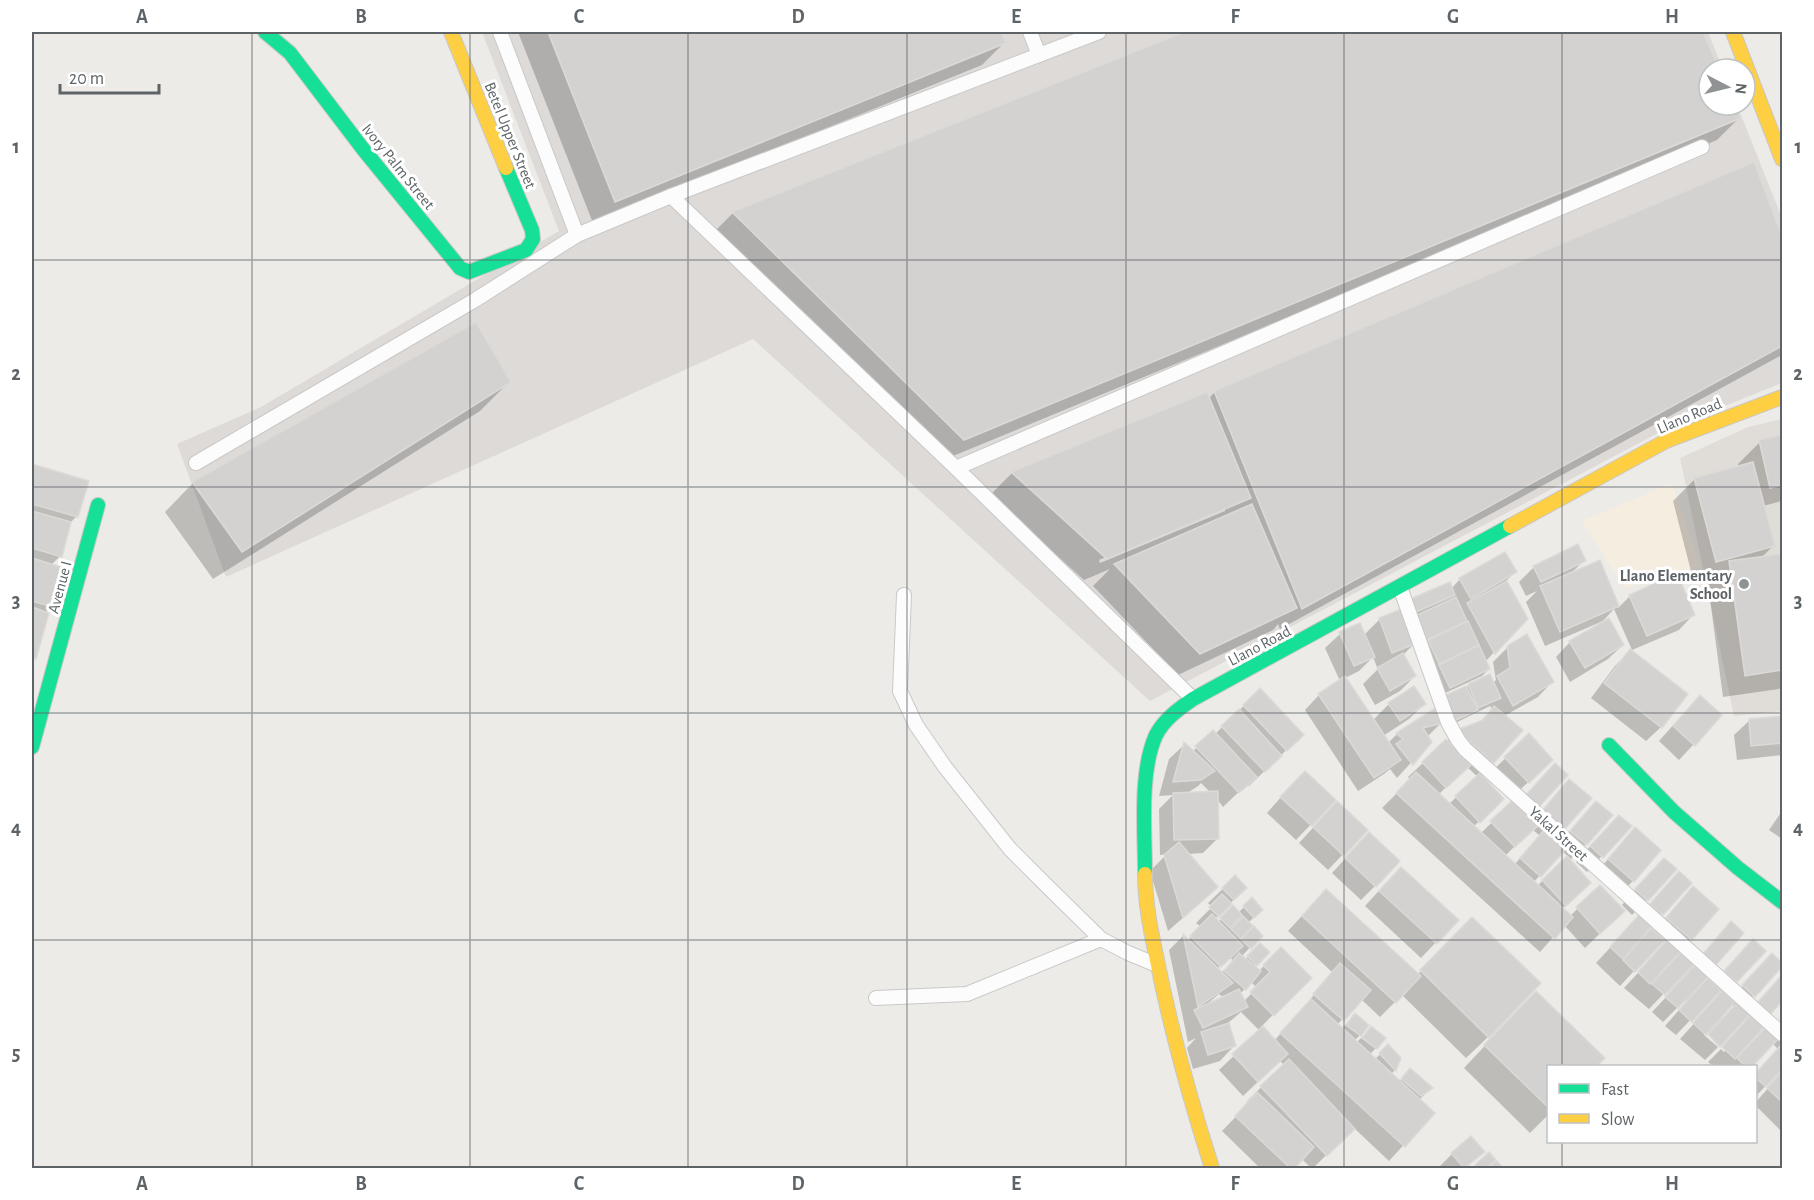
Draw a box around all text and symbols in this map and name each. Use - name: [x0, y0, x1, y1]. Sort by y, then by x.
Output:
- text: A: [136, 7, 148, 27]
- text: B: [355, 7, 367, 27]
- text: C: [574, 7, 585, 27]
- text: D: [791, 7, 805, 27]
- text: E: [1011, 7, 1021, 27]
- text: F: [1230, 7, 1240, 27]
- text: G: [1447, 7, 1459, 27]
- text: H: [1665, 7, 1679, 27]
- scale bar: [60, 57, 159, 95]
- north arrow: [1697, 57, 1757, 117]
- text: 20 m: [69, 70, 104, 88]
- street label: Betel Upper Street: [481, 80, 539, 191]
- text: N: [1732, 82, 1750, 95]
- street label: Ivory Palm Street: [358, 121, 438, 213]
- text: 1: [12, 137, 20, 157]
- text: 1: [1794, 137, 1802, 157]
- text: 2: [11, 364, 21, 384]
- text: 2: [1793, 364, 1803, 384]
- street label: Llano Road: [1655, 395, 1724, 437]
- street label: Avenue I: [45, 559, 75, 615]
- place label: Llano Elementary School: [1620, 568, 1733, 602]
- marker: Llano Elementary School: [1737, 577, 1751, 591]
- text: 3: [12, 591, 20, 611]
- text: 3: [1794, 591, 1802, 611]
- street label: Llano Road: [1226, 623, 1293, 669]
- street label: Yakal Street: [1526, 803, 1591, 864]
- text: 4: [11, 818, 21, 838]
- text: 4: [1793, 818, 1803, 838]
- text: 5: [12, 1044, 20, 1064]
- text: 5: [1794, 1044, 1802, 1064]
- legend: [1547, 1065, 1757, 1143]
- text: Fast: [1601, 1081, 1629, 1099]
- text: Slow: [1601, 1111, 1634, 1129]
- text: A: [136, 1174, 148, 1194]
- text: B: [355, 1174, 367, 1194]
- text: C: [574, 1174, 585, 1194]
- text: D: [791, 1174, 805, 1194]
- text: E: [1011, 1174, 1021, 1194]
- text: F: [1230, 1174, 1240, 1194]
- text: G: [1447, 1174, 1459, 1194]
- text: H: [1665, 1174, 1679, 1194]

